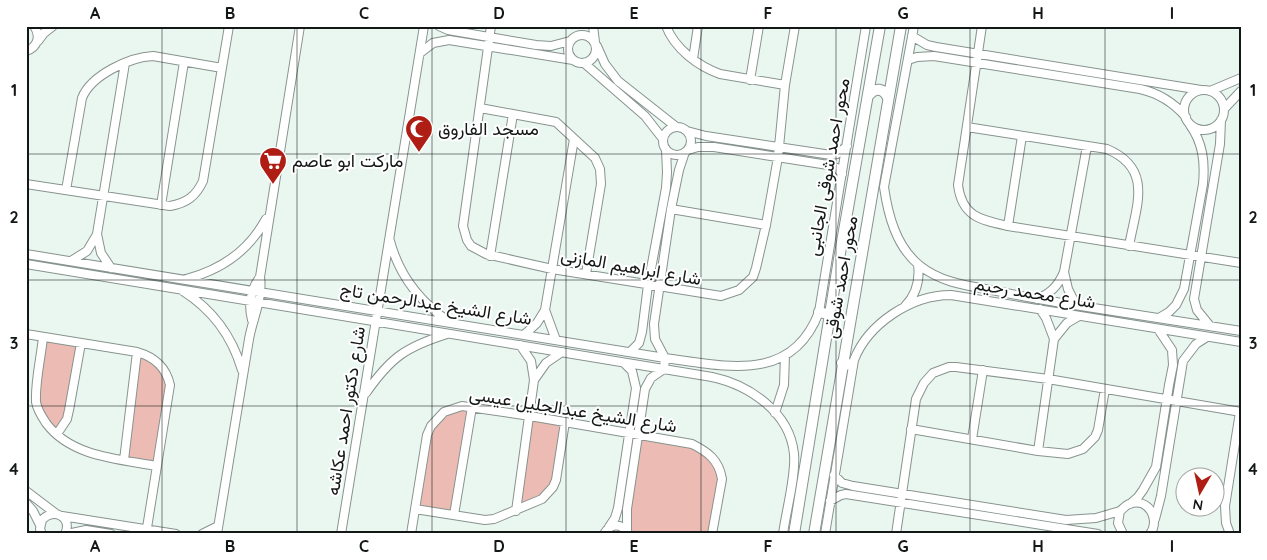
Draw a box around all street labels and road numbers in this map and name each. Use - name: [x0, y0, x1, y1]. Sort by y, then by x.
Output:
- street label: محور احمد شوقى الجانبى: [801, 76, 854, 258]
- street label: محور احمد شوقى: [818, 214, 863, 340]
- street label: شارع ابراهيم المازنى: [559, 243, 703, 291]
- street label: شارع محمد رحيم: [973, 272, 1097, 314]
- street label: شارع الشيخ عبدالرحمن تاج: [339, 277, 533, 331]
- street label: شارع دكتور احمد عكاشه: [321, 325, 371, 497]
- street label: شارع الشيخ عبدالجليل عيسى: [467, 382, 679, 438]

